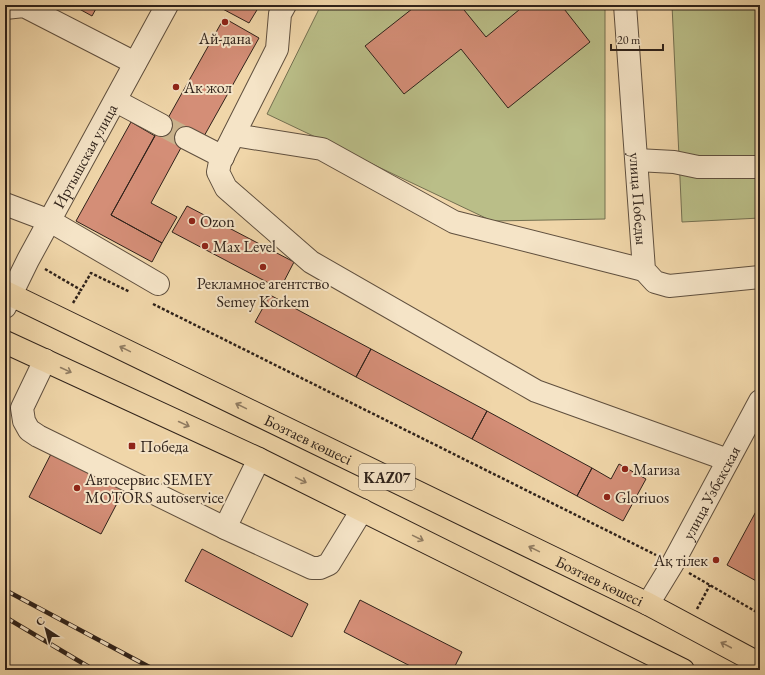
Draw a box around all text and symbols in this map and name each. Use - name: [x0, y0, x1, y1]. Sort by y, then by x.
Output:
- marker: Ай-дана: [220, 17, 230, 27]
- scale bar: [611, 26, 663, 52]
- place label: Ай-дана: [198, 28, 252, 49]
- text: 20 m: [617, 32, 641, 48]
- place label: Ак жол: [183, 77, 232, 98]
- marker: Ак жол: [171, 82, 181, 92]
- street label: Иртышская улица: [48, 99, 122, 212]
- street label: улица Победы: [625, 152, 653, 246]
- place label: Ozon: [200, 211, 235, 232]
- marker: Ozon: [187, 216, 197, 226]
- place label: Max Level: [213, 236, 276, 257]
- marker: Max Level: [200, 241, 210, 251]
- marker: Рекламное агентство Semey Korkem: [258, 262, 268, 272]
- place label: Рекламное агентство Semey Korkem: [197, 273, 329, 312]
- one-way arrow: [119, 345, 131, 352]
- one-way arrow: [60, 366, 72, 374]
- one-way arrow: [236, 402, 248, 409]
- street label: Бозтаев көшесі: [261, 409, 356, 469]
- one-way arrow: [178, 421, 190, 428]
- place label: Победа: [140, 436, 189, 457]
- marker: Победа: [127, 441, 137, 451]
- street label: улица Узбекская: [677, 442, 745, 543]
- place label: Магиза: [633, 459, 681, 480]
- road number: KAZ07: [359, 464, 415, 490]
- marker: Магиза: [620, 464, 630, 474]
- place label: Автосервис SEMEY MOTORS autoservice: [84, 469, 224, 508]
- one-way arrow: [295, 477, 307, 484]
- marker: Автосервис SEMEY MOTORS autoservice: [72, 483, 82, 493]
- place label: Gloriuos: [615, 487, 669, 508]
- marker: Gloriuos: [602, 492, 612, 502]
- one-way arrow: [412, 535, 424, 542]
- one-way arrow: [529, 545, 541, 552]
- street label: Бозтаев көшесі: [552, 550, 647, 611]
- place label: Ақ тілек: [653, 550, 708, 571]
- marker: Ақ тілек: [711, 555, 721, 565]
- north arrow: [26, 609, 66, 649]
- text: С: [33, 613, 48, 629]
- one-way arrow: [720, 641, 732, 648]

